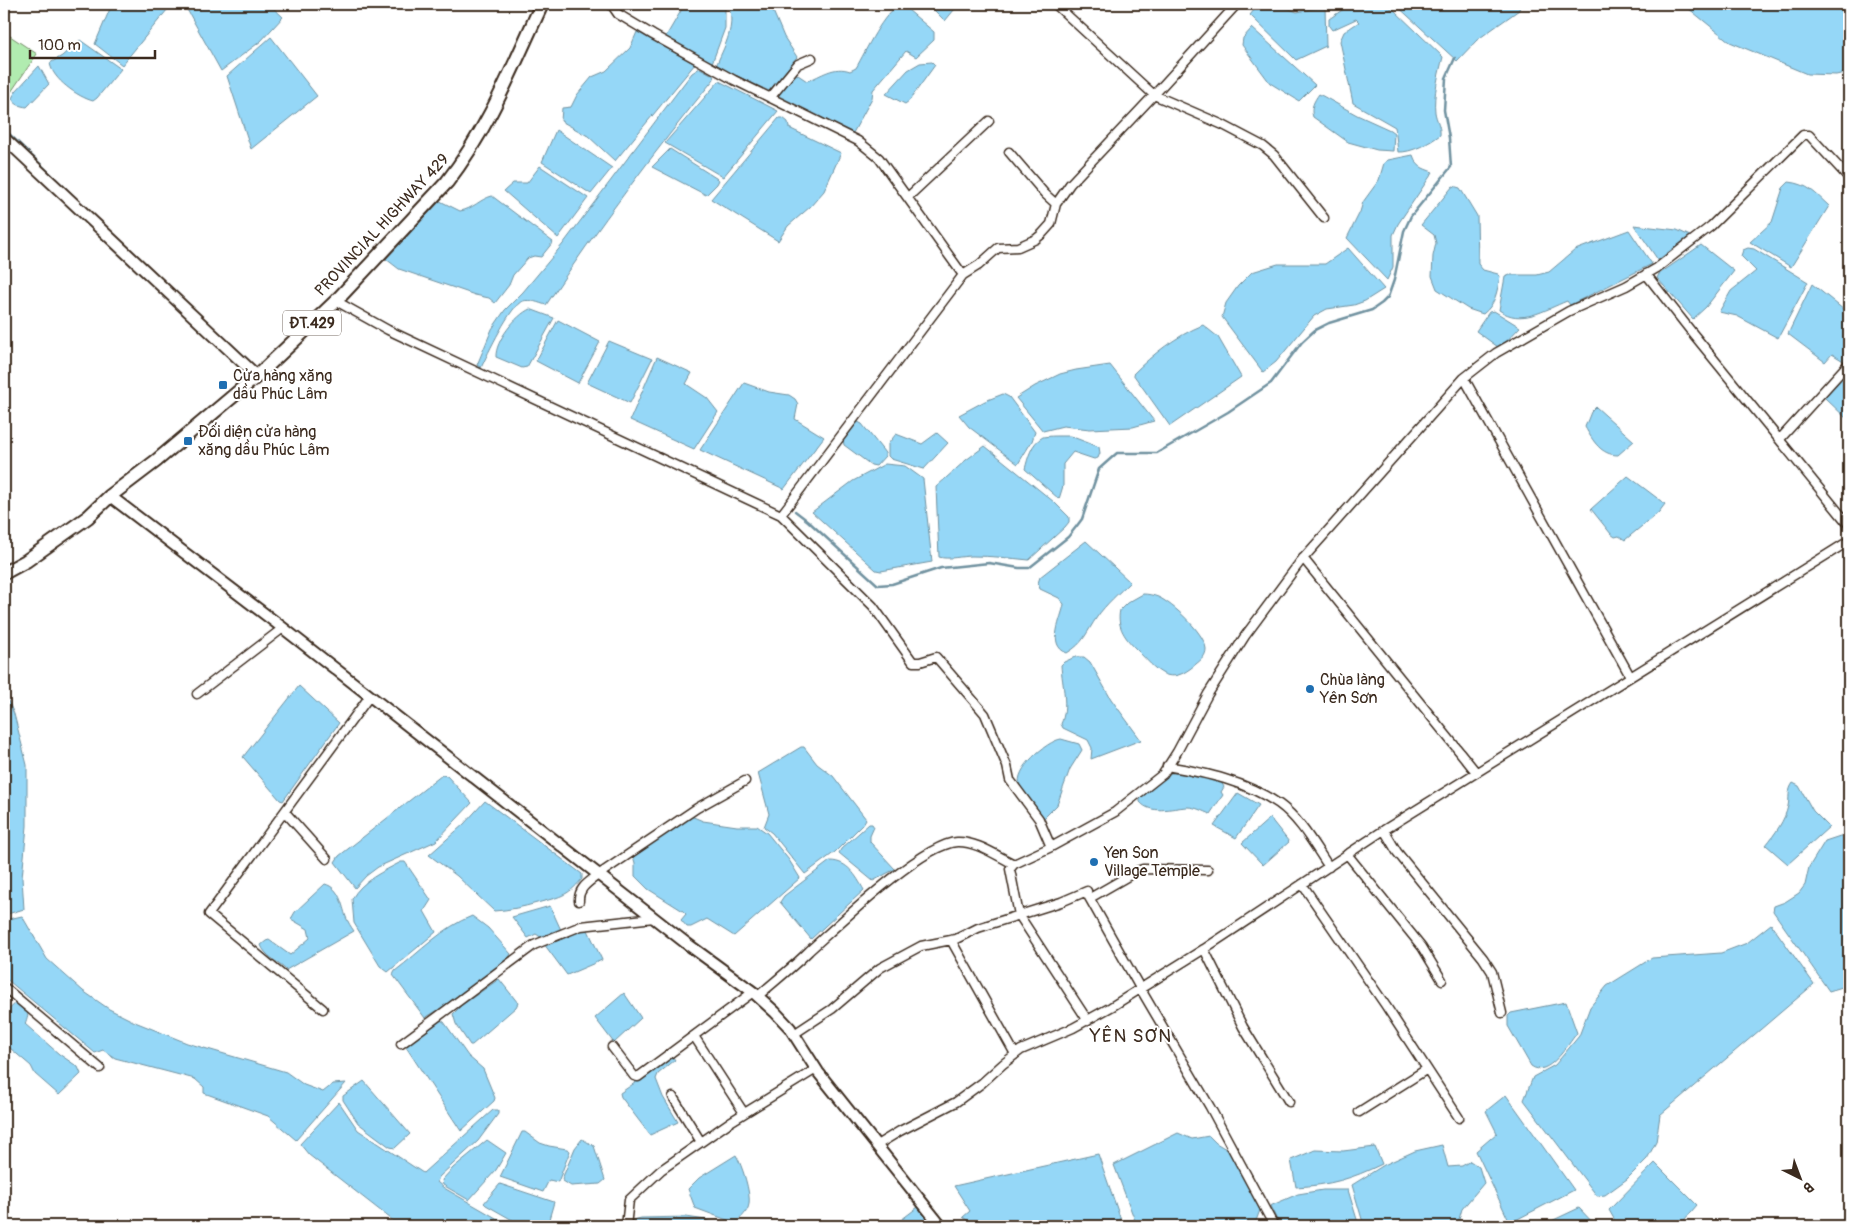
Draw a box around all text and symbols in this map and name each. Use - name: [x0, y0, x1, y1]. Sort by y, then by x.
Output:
- scale bar: [30, 28, 155, 60]
- text: 100 m: [38, 36, 81, 55]
- street label: PROVINCIAL HIGHWAY 429: [311, 150, 453, 300]
- road number: ĐT.429: [283, 310, 341, 336]
- place label: Cửa hàng xăng dầu Phúc Lâm: [233, 366, 332, 404]
- marker: Cửa hàng xăng dầu Phúc Lâm: [217, 379, 229, 391]
- place label: Đối diện cửa hàng xăng dầu Phúc Lâm: [198, 422, 329, 460]
- marker: Đối diện cửa hàng xăng dầu Phúc Lâm: [182, 435, 194, 447]
- place label: Chùa làng Yên Sơn: [1319, 670, 1385, 708]
- marker: Chùa làng Yên Sơn: [1304, 683, 1316, 695]
- place label: Yen Son Village Temple: [1103, 843, 1200, 881]
- marker: Yen Son Village Temple: [1088, 856, 1100, 868]
- district label: YÊN SƠN: [1089, 1024, 1172, 1048]
- north arrow: [1776, 1152, 1826, 1202]
- text: B: [1800, 1178, 1817, 1196]

